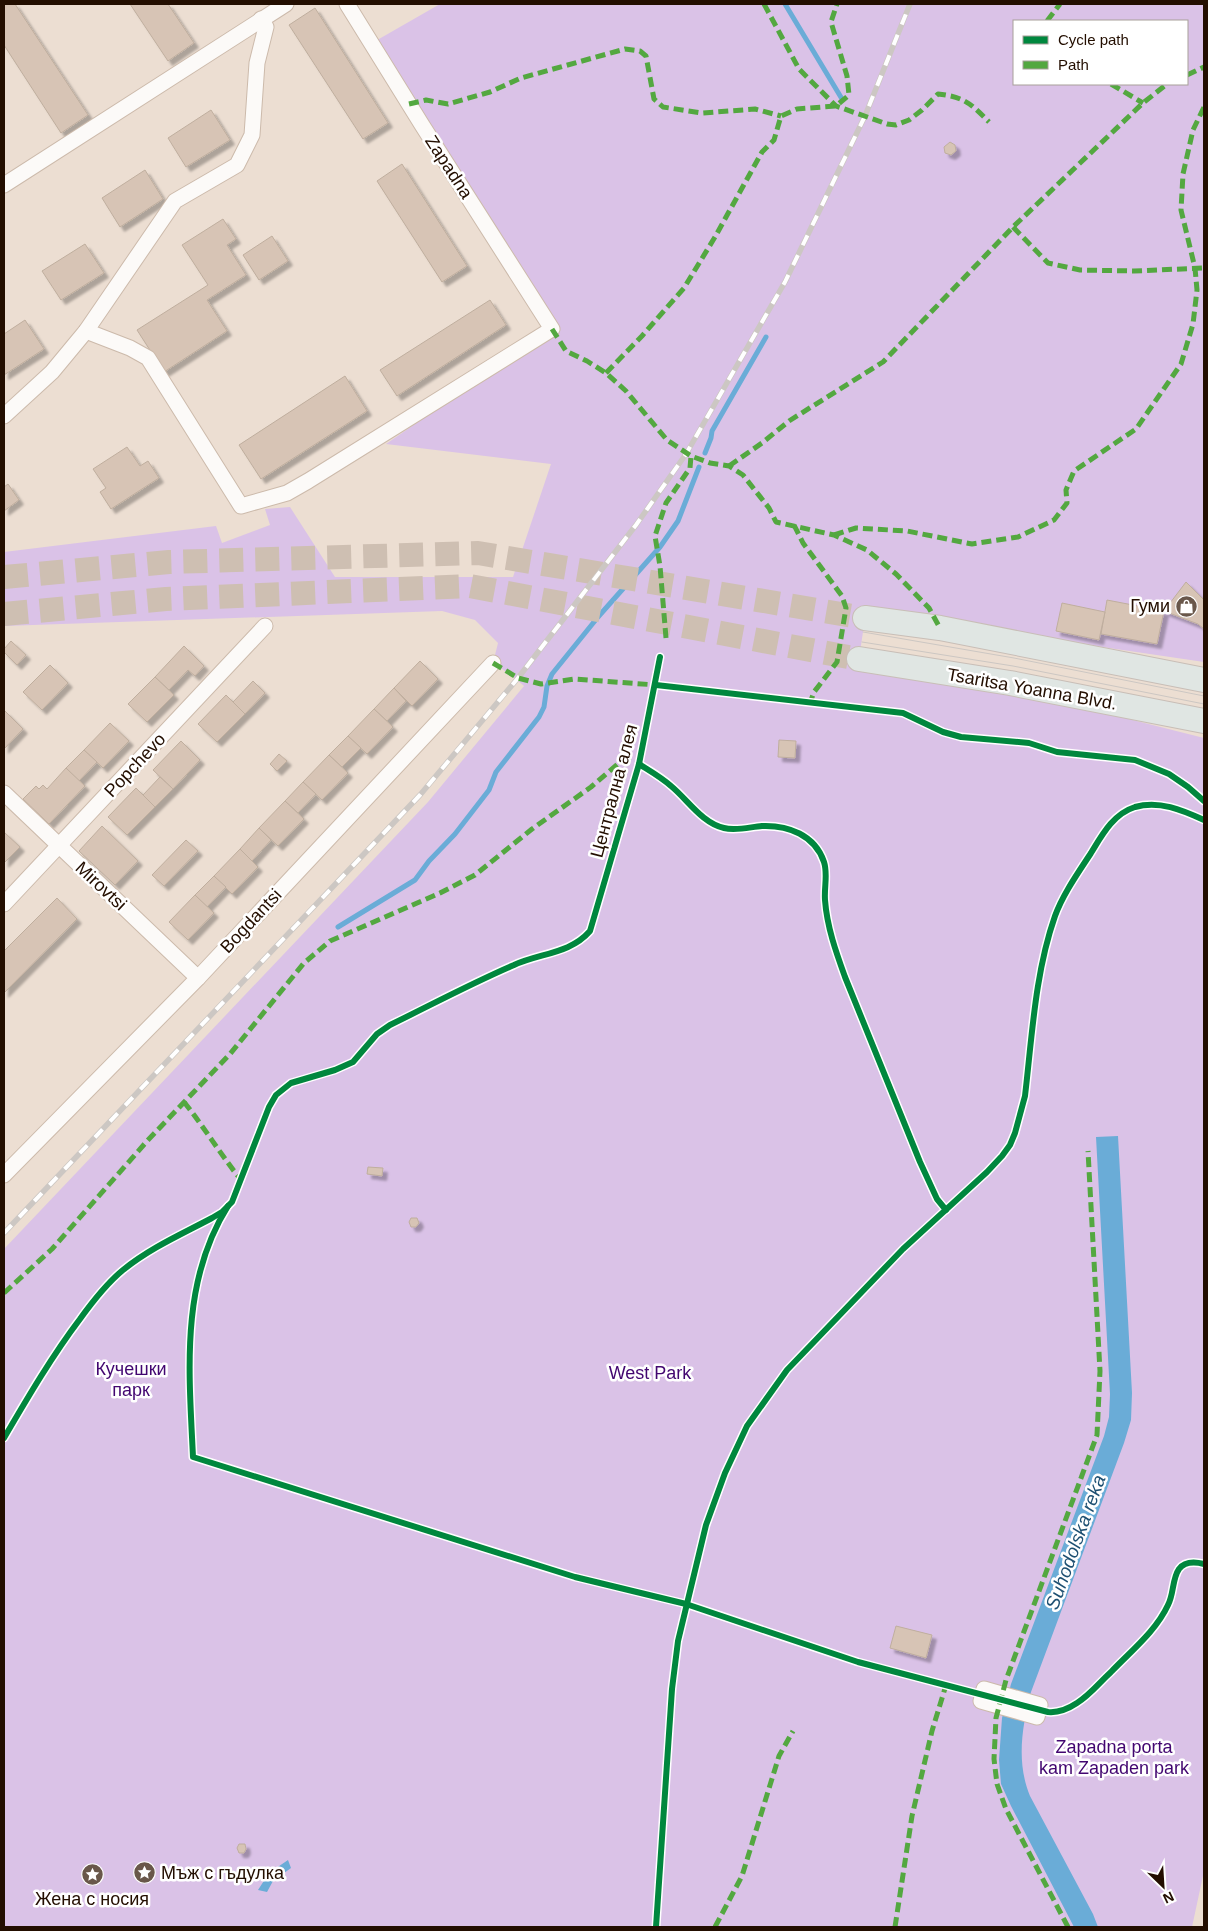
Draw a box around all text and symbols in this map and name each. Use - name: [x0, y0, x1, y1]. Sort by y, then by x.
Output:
- legend: [1013, 20, 1188, 85]
- text: Cycle path: [1058, 31, 1129, 48]
- text: Path: [1058, 56, 1089, 73]
- street label: Zapadna: [421, 132, 477, 203]
- shop icon: Гуми: [1174, 594, 1198, 618]
- place label: Гуми: [1130, 596, 1170, 616]
- street label: Tsaritsa Yoanna Blvd.: [946, 664, 1118, 714]
- street label: Централна алея: [587, 722, 641, 860]
- street label: Popchevo: [100, 729, 170, 801]
- street label: Mirovtsi: [72, 858, 130, 914]
- street label: Bogdantsi: [216, 885, 286, 957]
- park label: Кучешки парк: [95, 1359, 167, 1400]
- park label: West Park: [609, 1363, 692, 1383]
- water label: Suhodolska reka: [1041, 1472, 1110, 1612]
- park label: Zapadna porta kam Zapaden park: [1039, 1737, 1190, 1778]
- place icon: Мъж с гъдулка: [133, 1861, 157, 1885]
- north arrow: [1138, 1861, 1188, 1911]
- place icon: Жена с носия: [80, 1862, 104, 1886]
- place label: Мъж с гъдулка: [161, 1863, 285, 1883]
- text: N: [1161, 1888, 1176, 1907]
- place label: Жена с носия: [35, 1889, 149, 1909]

